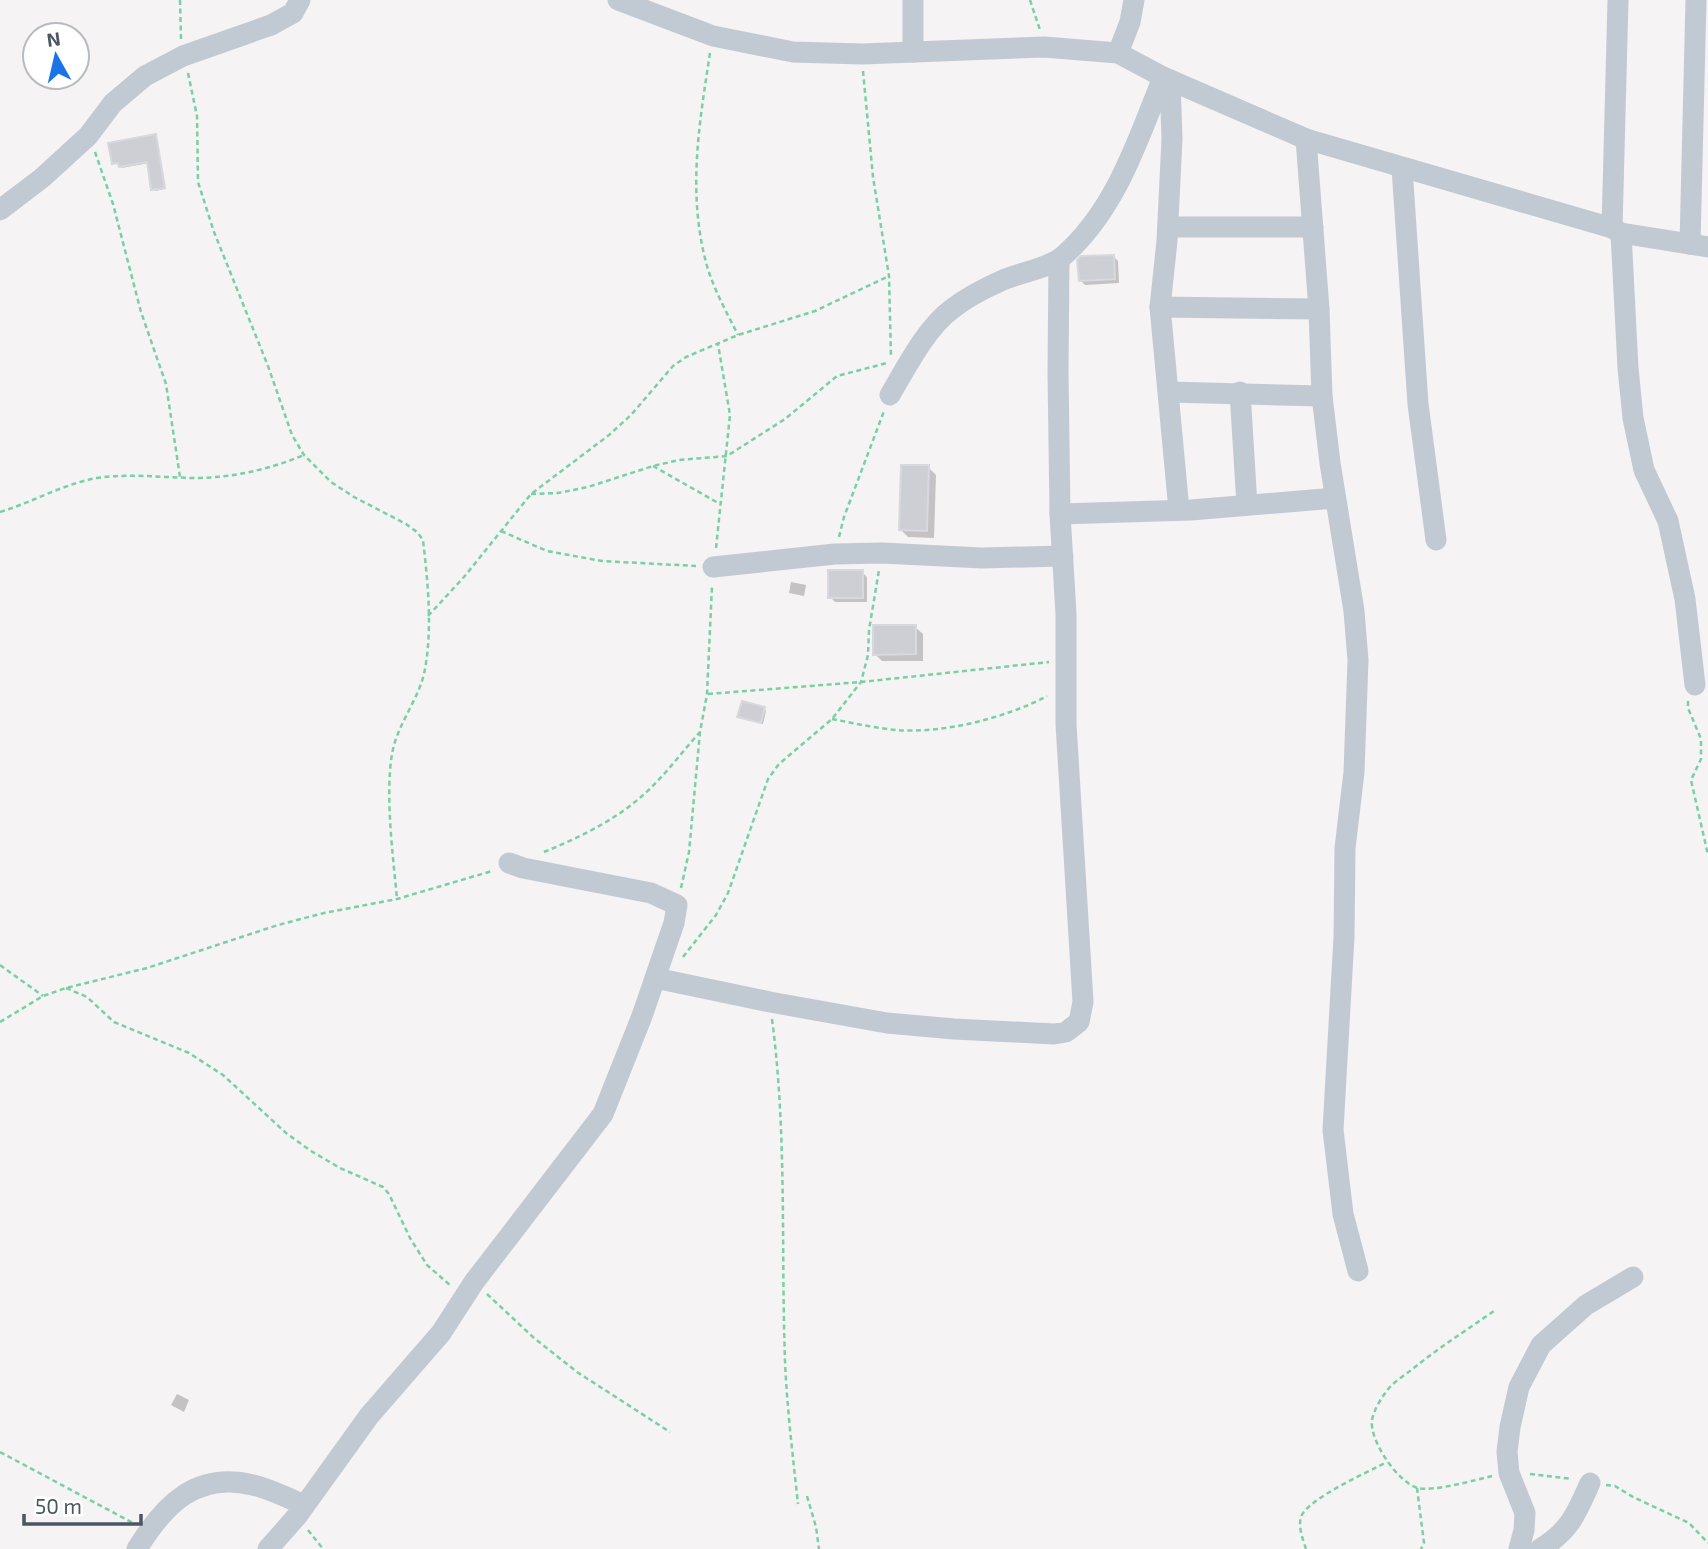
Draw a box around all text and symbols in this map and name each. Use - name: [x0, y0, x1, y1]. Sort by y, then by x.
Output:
- north arrow: [21, 21, 91, 91]
- text: N: [45, 26, 62, 51]
- scale bar: [24, 1482, 142, 1526]
- text: 50 m: [35, 1493, 82, 1518]

